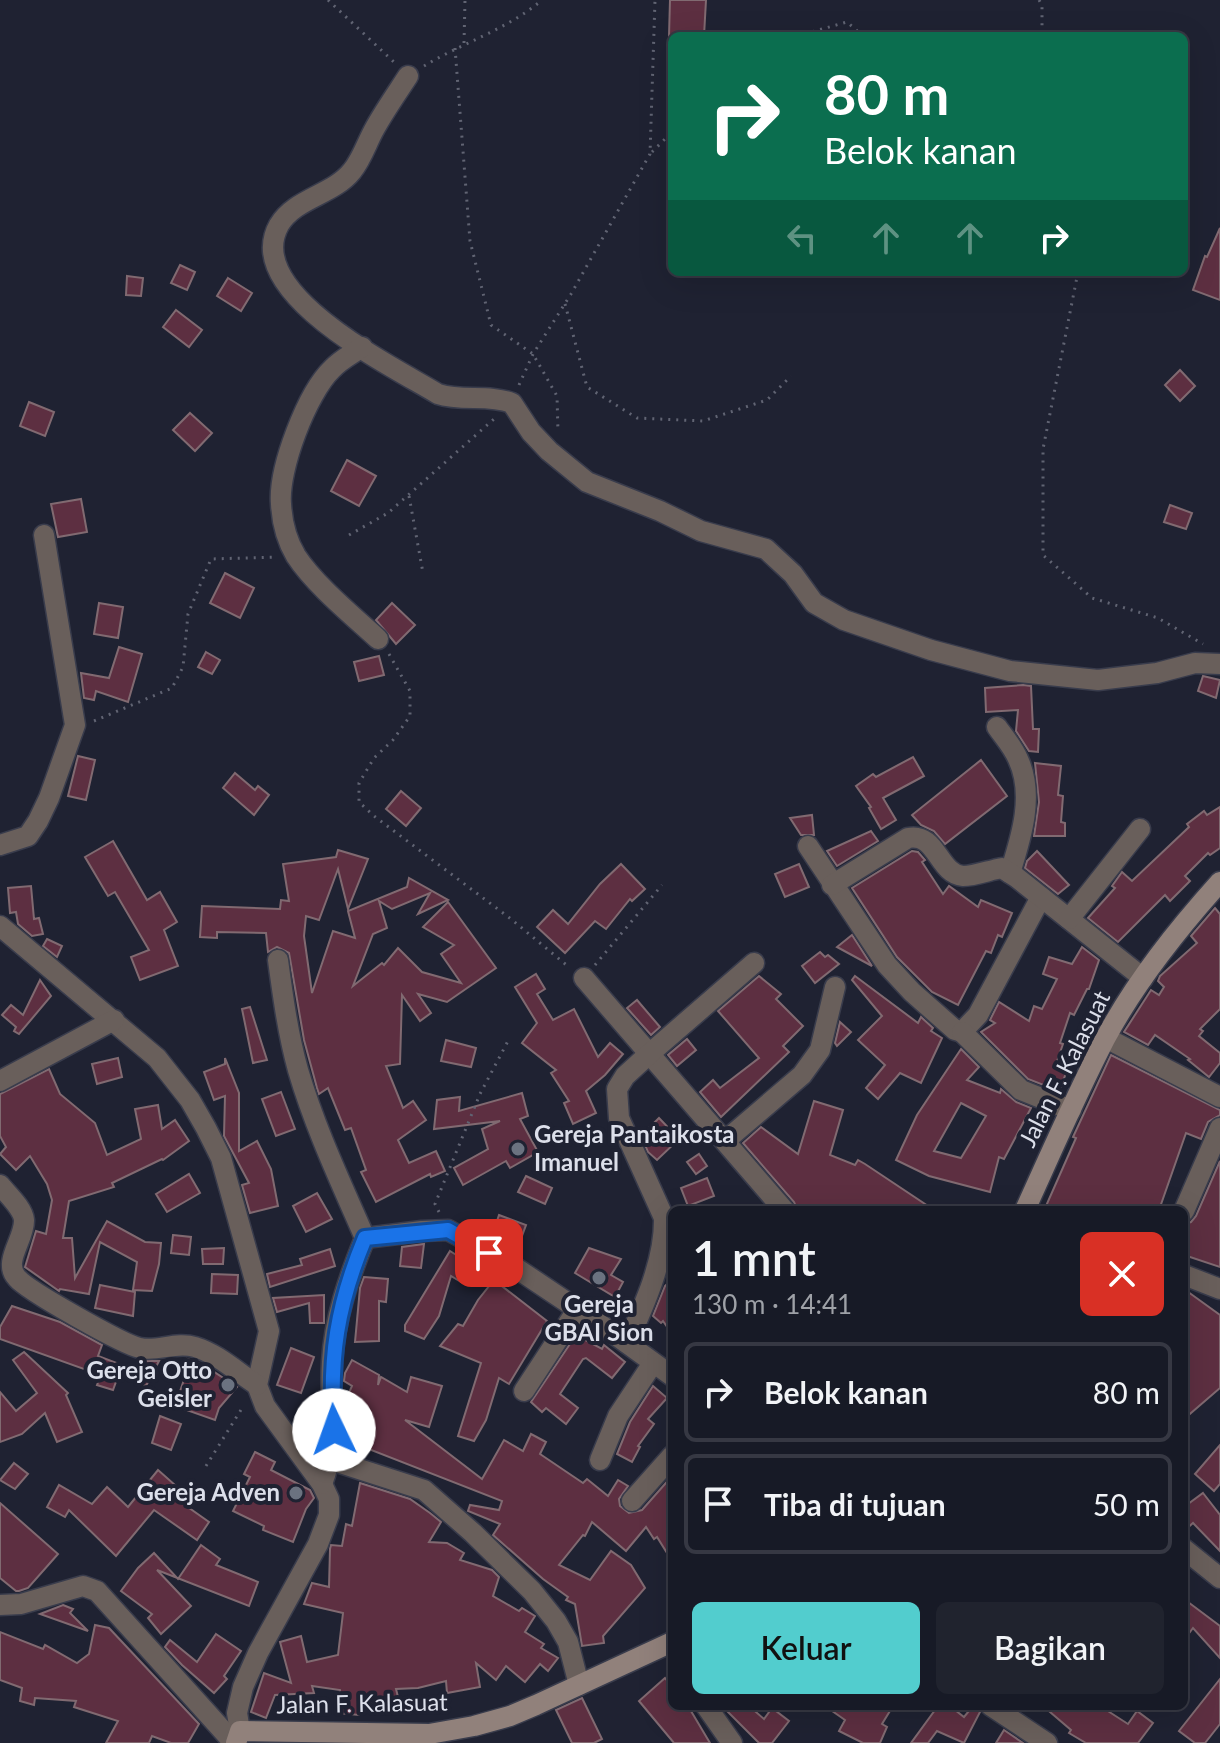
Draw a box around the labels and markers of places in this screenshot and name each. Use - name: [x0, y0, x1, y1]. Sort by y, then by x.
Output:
- place label: Gereja Pantaikosta Imanuel: [534, 1119, 735, 1176]
- marker: Gereja Pantaikosta Imanuel: [509, 1140, 527, 1158]
- pin: [455, 1219, 523, 1287]
- marker: Gereja GBAI Sion: [590, 1269, 608, 1287]
- place label: Gereja GBAI Sion: [544, 1289, 654, 1346]
- place label: Gereja Otto Geisler: [86, 1355, 212, 1412]
- marker: Gereja Otto Geisler: [219, 1376, 237, 1394]
- place label: Gereja Adven: [137, 1477, 280, 1506]
- marker: Gereja Adven: [287, 1484, 305, 1502]

